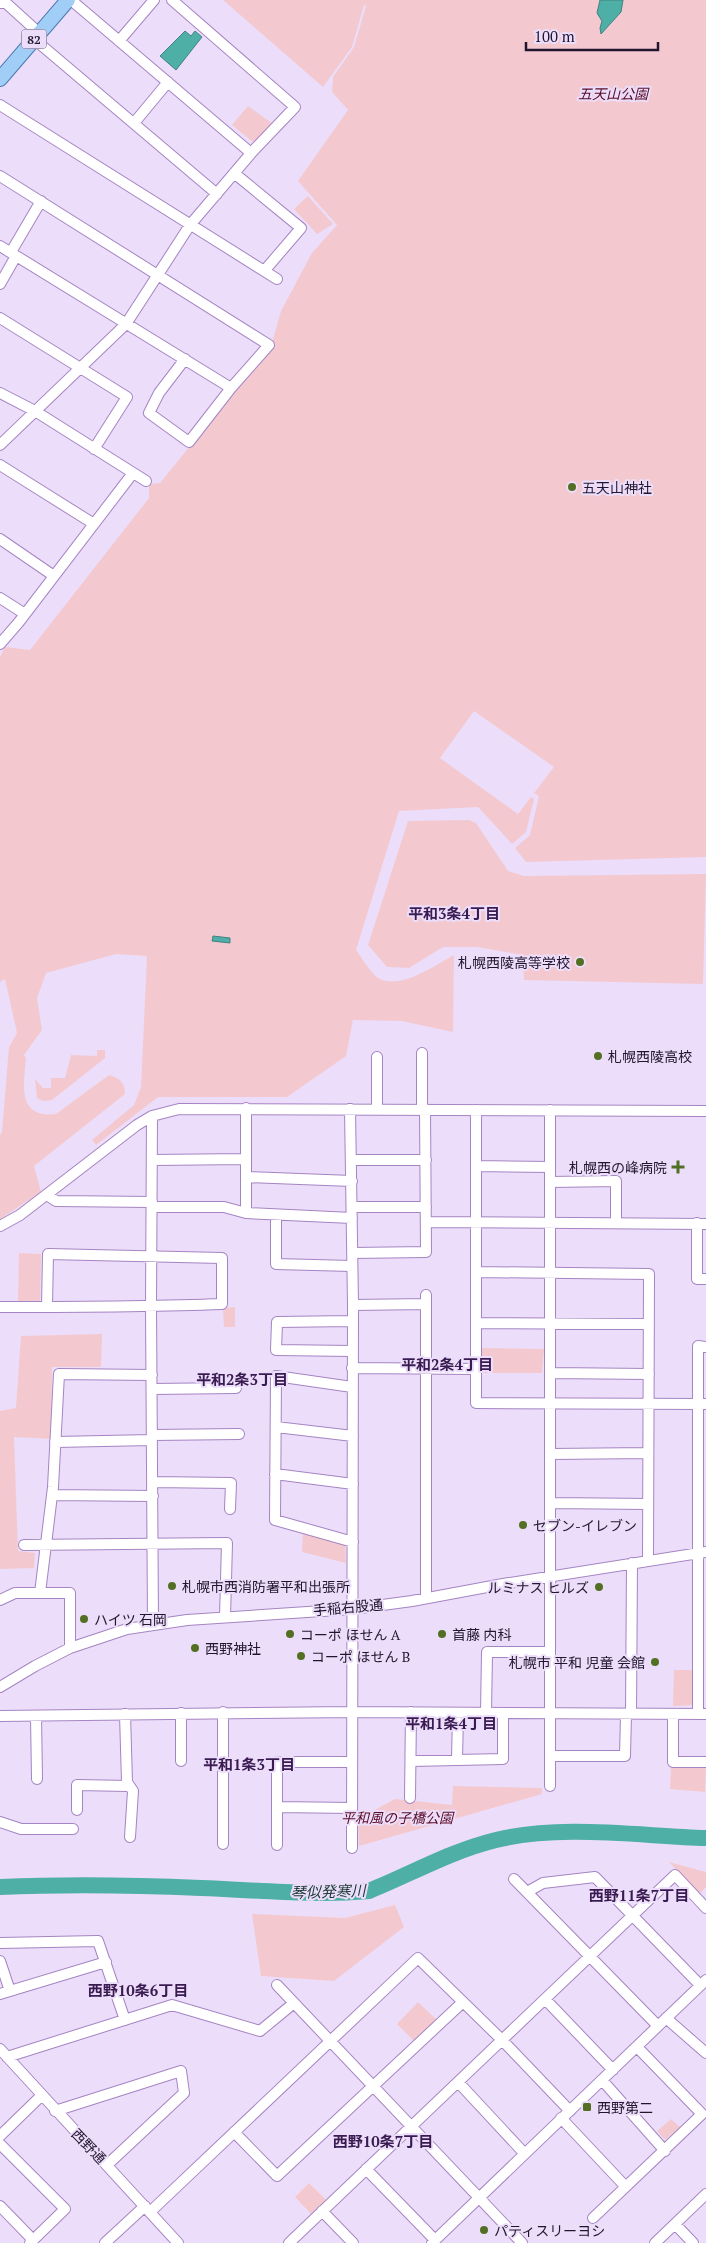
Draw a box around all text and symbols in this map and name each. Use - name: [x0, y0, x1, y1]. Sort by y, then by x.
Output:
- scale bar: [526, 20, 658, 52]
- text: 100 m: [534, 26, 575, 46]
- road number: 82: [22, 30, 46, 48]
- park label: 五天山公園: [578, 84, 650, 103]
- place label: 五天山神社: [582, 478, 652, 497]
- marker: 五天山神社: [566, 481, 578, 493]
- district label: 平和3条4丁目: [408, 903, 500, 923]
- place label: 札幌西陵高等学校: [458, 953, 570, 972]
- marker: 札幌西陵高等学校: [574, 956, 586, 968]
- place label: 札幌西陵高校: [608, 1047, 692, 1066]
- marker: 札幌西陵高校: [592, 1050, 604, 1062]
- place label: 札幌西の峰病院: [569, 1158, 667, 1177]
- marker: 札幌西の峰病院: [671, 1160, 685, 1174]
- district label: 平和2条4丁目: [401, 1354, 493, 1374]
- district label: 平和2条3丁目: [196, 1369, 288, 1389]
- place label: セブン-イレブン: [533, 1516, 637, 1535]
- marker: セブン-イレブン: [517, 1519, 529, 1531]
- place label: 札幌市西消防署平和出張所: [182, 1577, 350, 1596]
- place label: ルミナス ヒルズ: [488, 1578, 589, 1597]
- marker: 札幌市西消防署平和出張所: [166, 1580, 178, 1592]
- marker: ルミナス ヒルズ: [593, 1581, 605, 1593]
- street label: 手稲右股通: [312, 1594, 384, 1620]
- place label: ハイツ 石岡: [94, 1610, 167, 1629]
- marker: ハイツ 石岡: [78, 1613, 90, 1625]
- place label: コーポ ほせん A: [300, 1625, 401, 1644]
- place label: 首藤 内科: [452, 1625, 511, 1644]
- marker: コーポ ほせん A: [284, 1628, 296, 1640]
- marker: 首藤 内科: [436, 1628, 448, 1640]
- place label: 西野神社: [205, 1639, 261, 1658]
- marker: 西野神社: [189, 1642, 201, 1654]
- place label: コーポ ほせん B: [311, 1647, 410, 1666]
- marker: コーポ ほせん B: [295, 1650, 307, 1662]
- place label: 札幌市 平和 児童 会館: [509, 1653, 645, 1672]
- marker: 札幌市 平和 児童 会館: [649, 1656, 661, 1668]
- district label: 平和1条4丁目: [405, 1713, 497, 1733]
- district label: 平和1条3丁目: [203, 1754, 295, 1774]
- park label: 平和風の子橋公園: [341, 1808, 455, 1827]
- water label: 琴似発寒川: [290, 1880, 368, 1902]
- district label: 西野11条7丁目: [589, 1885, 689, 1905]
- district label: 西野10条6丁目: [88, 1980, 188, 2000]
- place label: 西野第二: [597, 2098, 653, 2117]
- marker: 西野第二: [581, 2101, 593, 2113]
- street label: 西野通: [68, 2124, 110, 2168]
- district label: 西野10条7丁目: [333, 2131, 433, 2151]
- place label: パティスリーヨシ: [494, 2221, 605, 2240]
- marker: パティスリーヨシ: [478, 2224, 490, 2236]

